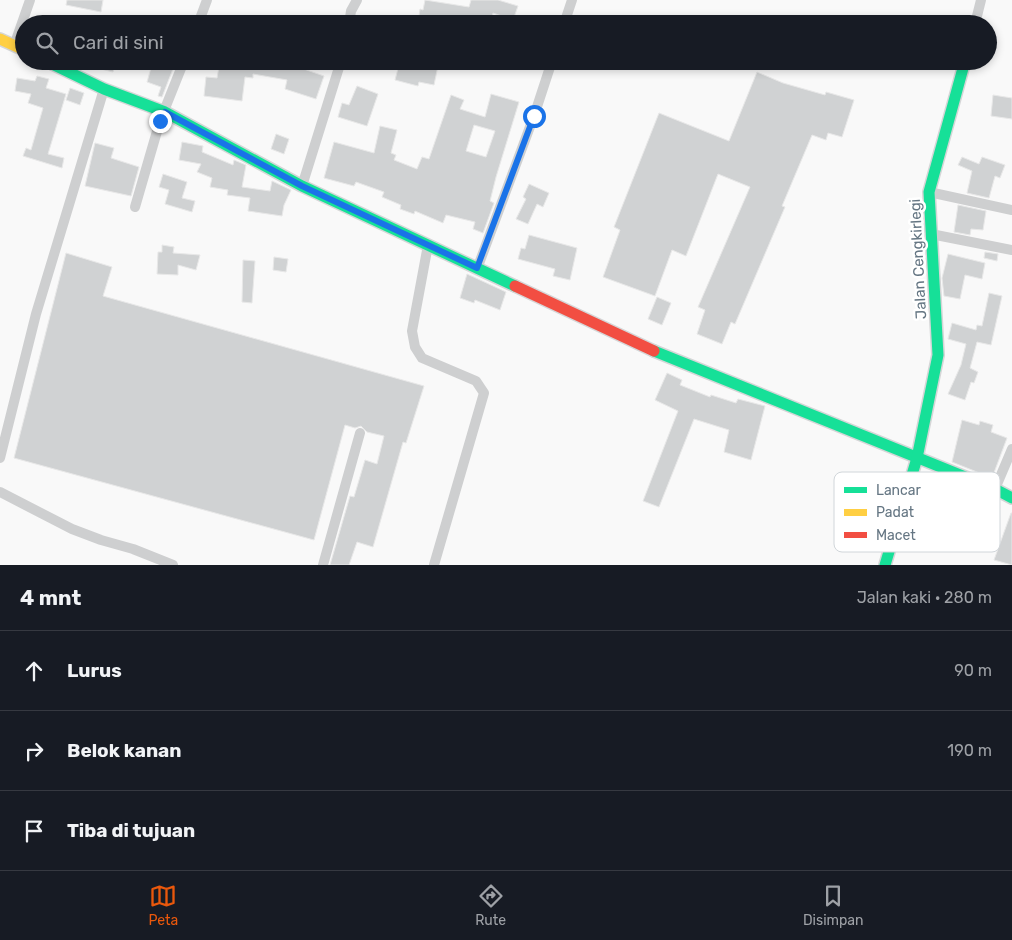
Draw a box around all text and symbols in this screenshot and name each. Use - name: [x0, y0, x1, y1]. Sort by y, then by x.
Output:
- search box: [15, 15, 997, 70]
- icon: search: [33, 29, 61, 57]
- text: Cari di sini: [73, 31, 164, 54]
- route start: [523, 105, 546, 128]
- route end: [149, 110, 172, 133]
- street label: Jalan Cengkirlegi: [906, 198, 930, 320]
- legend: [834, 472, 1000, 552]
- text: Lancar: [876, 482, 922, 499]
- text: Padat: [876, 504, 915, 521]
- text: Macet: [876, 527, 916, 544]
- text: 4 mnt: [20, 585, 81, 610]
- text: Jalan kaki · 280 m: [857, 588, 992, 607]
- icon: ahead: [20, 657, 48, 685]
- text: Lurus: [67, 659, 122, 682]
- text: 90 m: [954, 661, 992, 680]
- icon: right: [20, 737, 48, 765]
- text: Belok kanan: [67, 739, 182, 762]
- text: 190 m: [947, 741, 992, 760]
- icon: arrive: [20, 817, 48, 845]
- text: Tiba di tujuan: [67, 819, 195, 842]
- tab: Peta: [148, 882, 178, 929]
- tab: Rute: [475, 882, 506, 929]
- tab: Disimpan: [803, 882, 864, 929]

